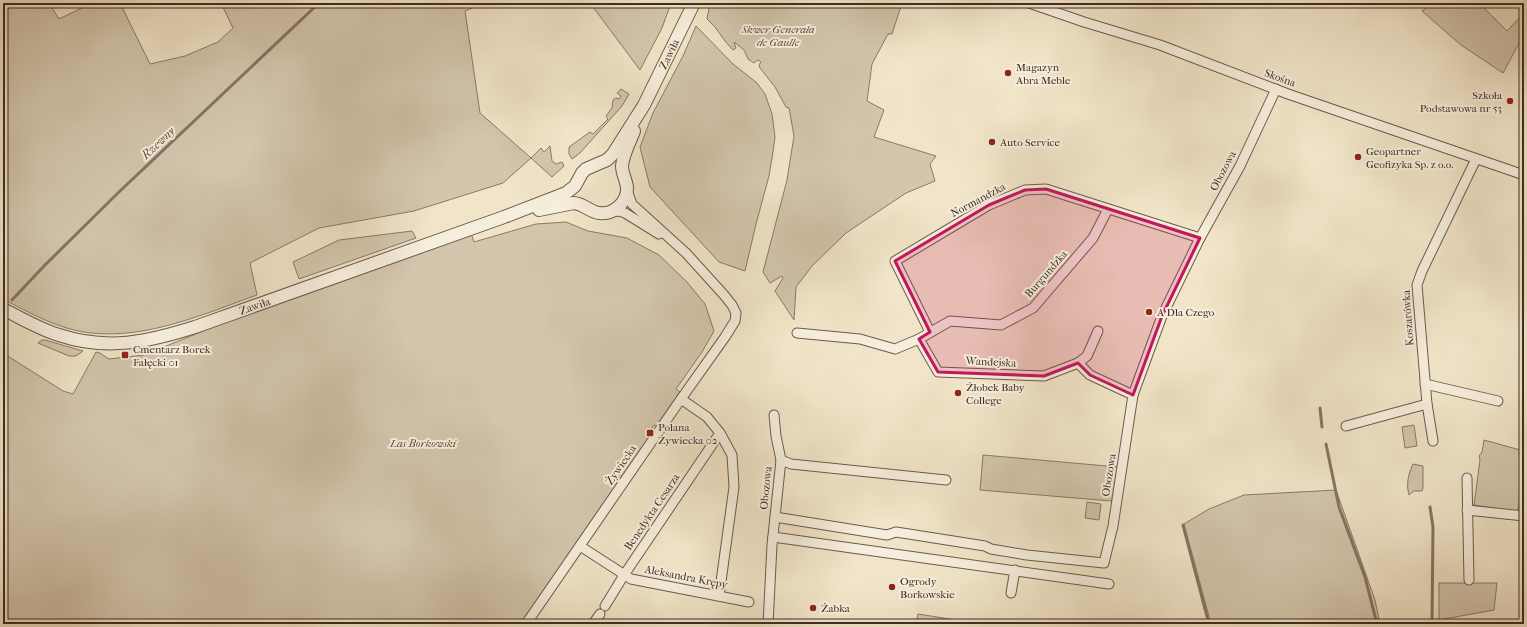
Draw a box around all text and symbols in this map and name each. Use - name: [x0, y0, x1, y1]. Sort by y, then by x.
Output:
- park label: Skwer Generała de Gaulle: [740, 23, 815, 49]
- street label: Zawiła: [656, 36, 682, 71]
- place label: Magazyn Abra Meble: [1015, 61, 1071, 87]
- street label: Skośna: [1263, 66, 1298, 90]
- marker: Magazyn Abra Meble: [1003, 68, 1013, 78]
- place label: Szkoła Podstawowa nr 53: [1420, 89, 1503, 115]
- marker: Szkoła Podstawowa nr 53: [1505, 96, 1515, 106]
- water label: Rzewny: [138, 123, 178, 163]
- place label: Auto Service: [999, 136, 1060, 149]
- marker: Auto Service: [987, 137, 997, 147]
- place label: Geopartner Geofizyka Sp. z o.o.: [1366, 145, 1453, 171]
- street label: Obozowa: [1207, 148, 1239, 193]
- marker: Geopartner Geofizyka Sp. z o.o.: [1353, 152, 1363, 162]
- street label: Normandzka: [948, 180, 1009, 220]
- street label: Burgundzka: [1022, 247, 1071, 300]
- street label: Koszarówka: [1399, 289, 1416, 346]
- street label: Zawiła: [237, 294, 273, 317]
- place label: A Dla Czego: [1156, 306, 1215, 319]
- marker: A Dla Czego: [1144, 307, 1154, 317]
- place label: Cmentarz Borek Fałęcki 01: [133, 343, 211, 369]
- marker: Cmentarz Borek Fałęcki 01: [120, 350, 130, 360]
- street label: Wandejska: [964, 354, 1017, 370]
- place label: Żłobek Baby College: [966, 381, 1026, 407]
- marker: Żłobek Baby College: [953, 388, 963, 398]
- place label: Polana Żywiecka 02: [658, 421, 718, 447]
- marker: Polana Żywiecka 02: [645, 428, 655, 438]
- park label: Las Borkowski: [389, 437, 457, 450]
- street label: Żywiecka: [603, 442, 640, 487]
- street label: Obozowa: [1099, 452, 1119, 497]
- street label: Obozowa: [757, 465, 775, 510]
- street label: Benedykta Cesarza: [622, 470, 683, 553]
- street label: Aleksandra Krępy: [642, 562, 730, 592]
- place label: Ogrody Borkowskie: [900, 575, 955, 601]
- marker: Ogrody Borkowskie: [887, 582, 897, 592]
- place label: Żabka: [821, 602, 851, 615]
- marker: Żabka: [808, 603, 818, 613]

